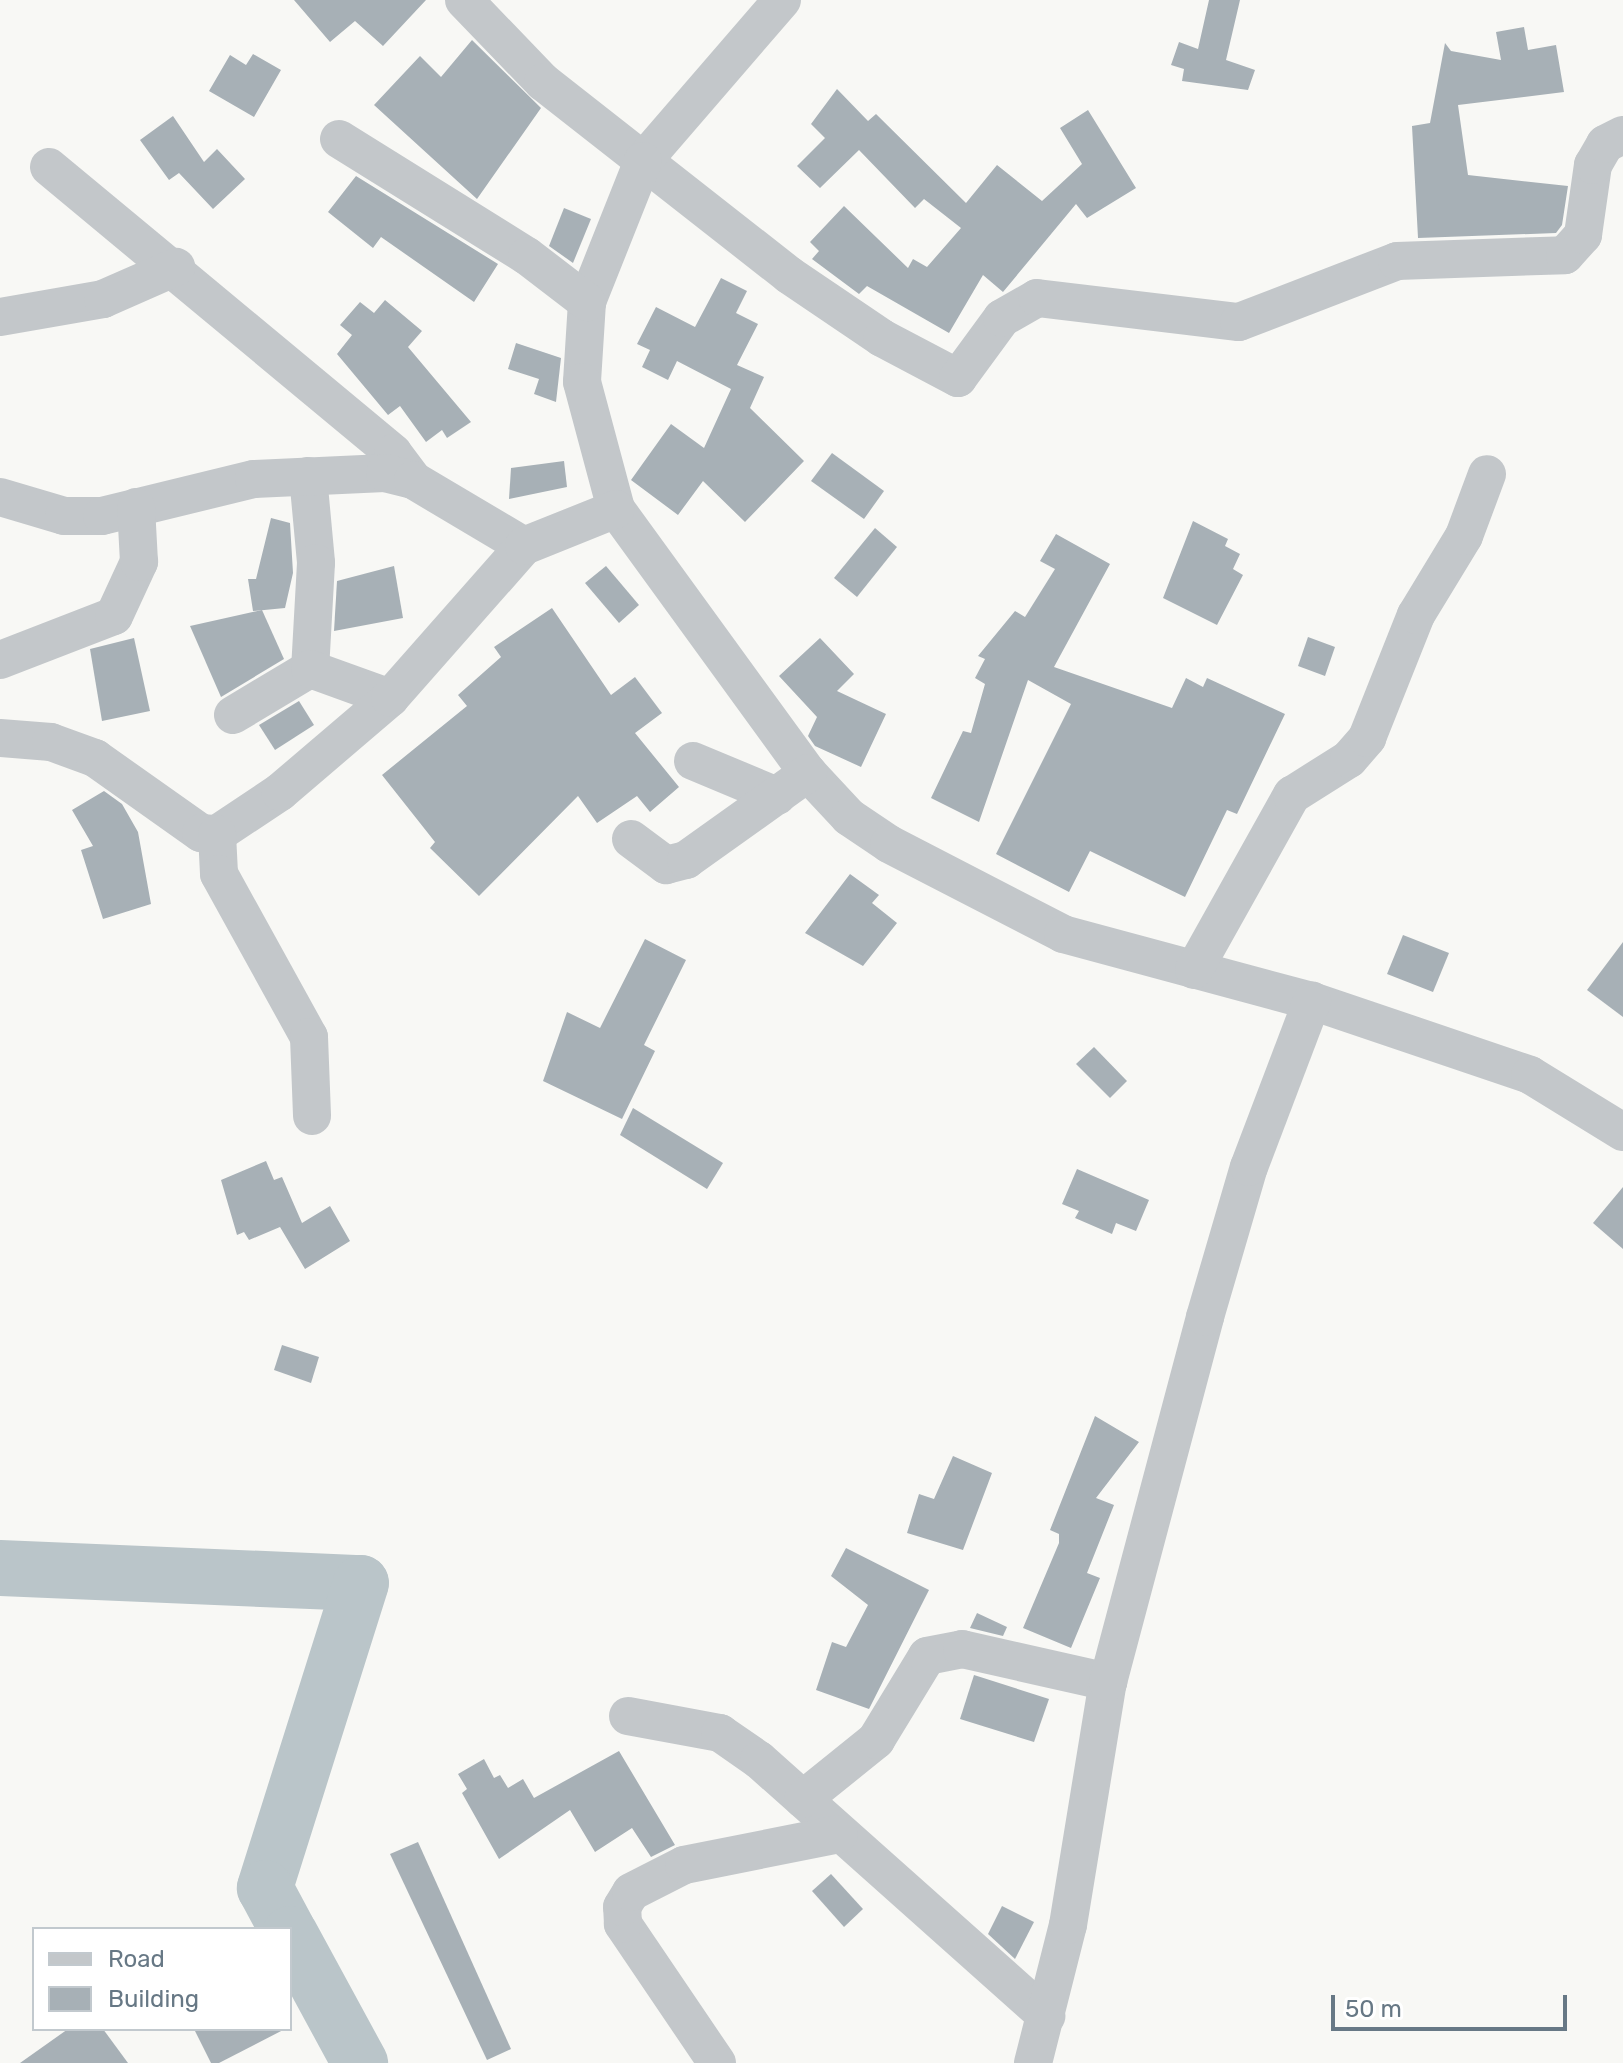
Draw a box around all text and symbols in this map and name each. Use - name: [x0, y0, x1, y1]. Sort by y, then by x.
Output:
- legend: [32, 1927, 292, 2031]
- text: Road: [108, 1945, 165, 1973]
- scale bar: [1335, 1979, 1571, 2029]
- text: Building: [108, 1985, 199, 2013]
- text: 50 m: [1345, 1995, 1402, 2023]

